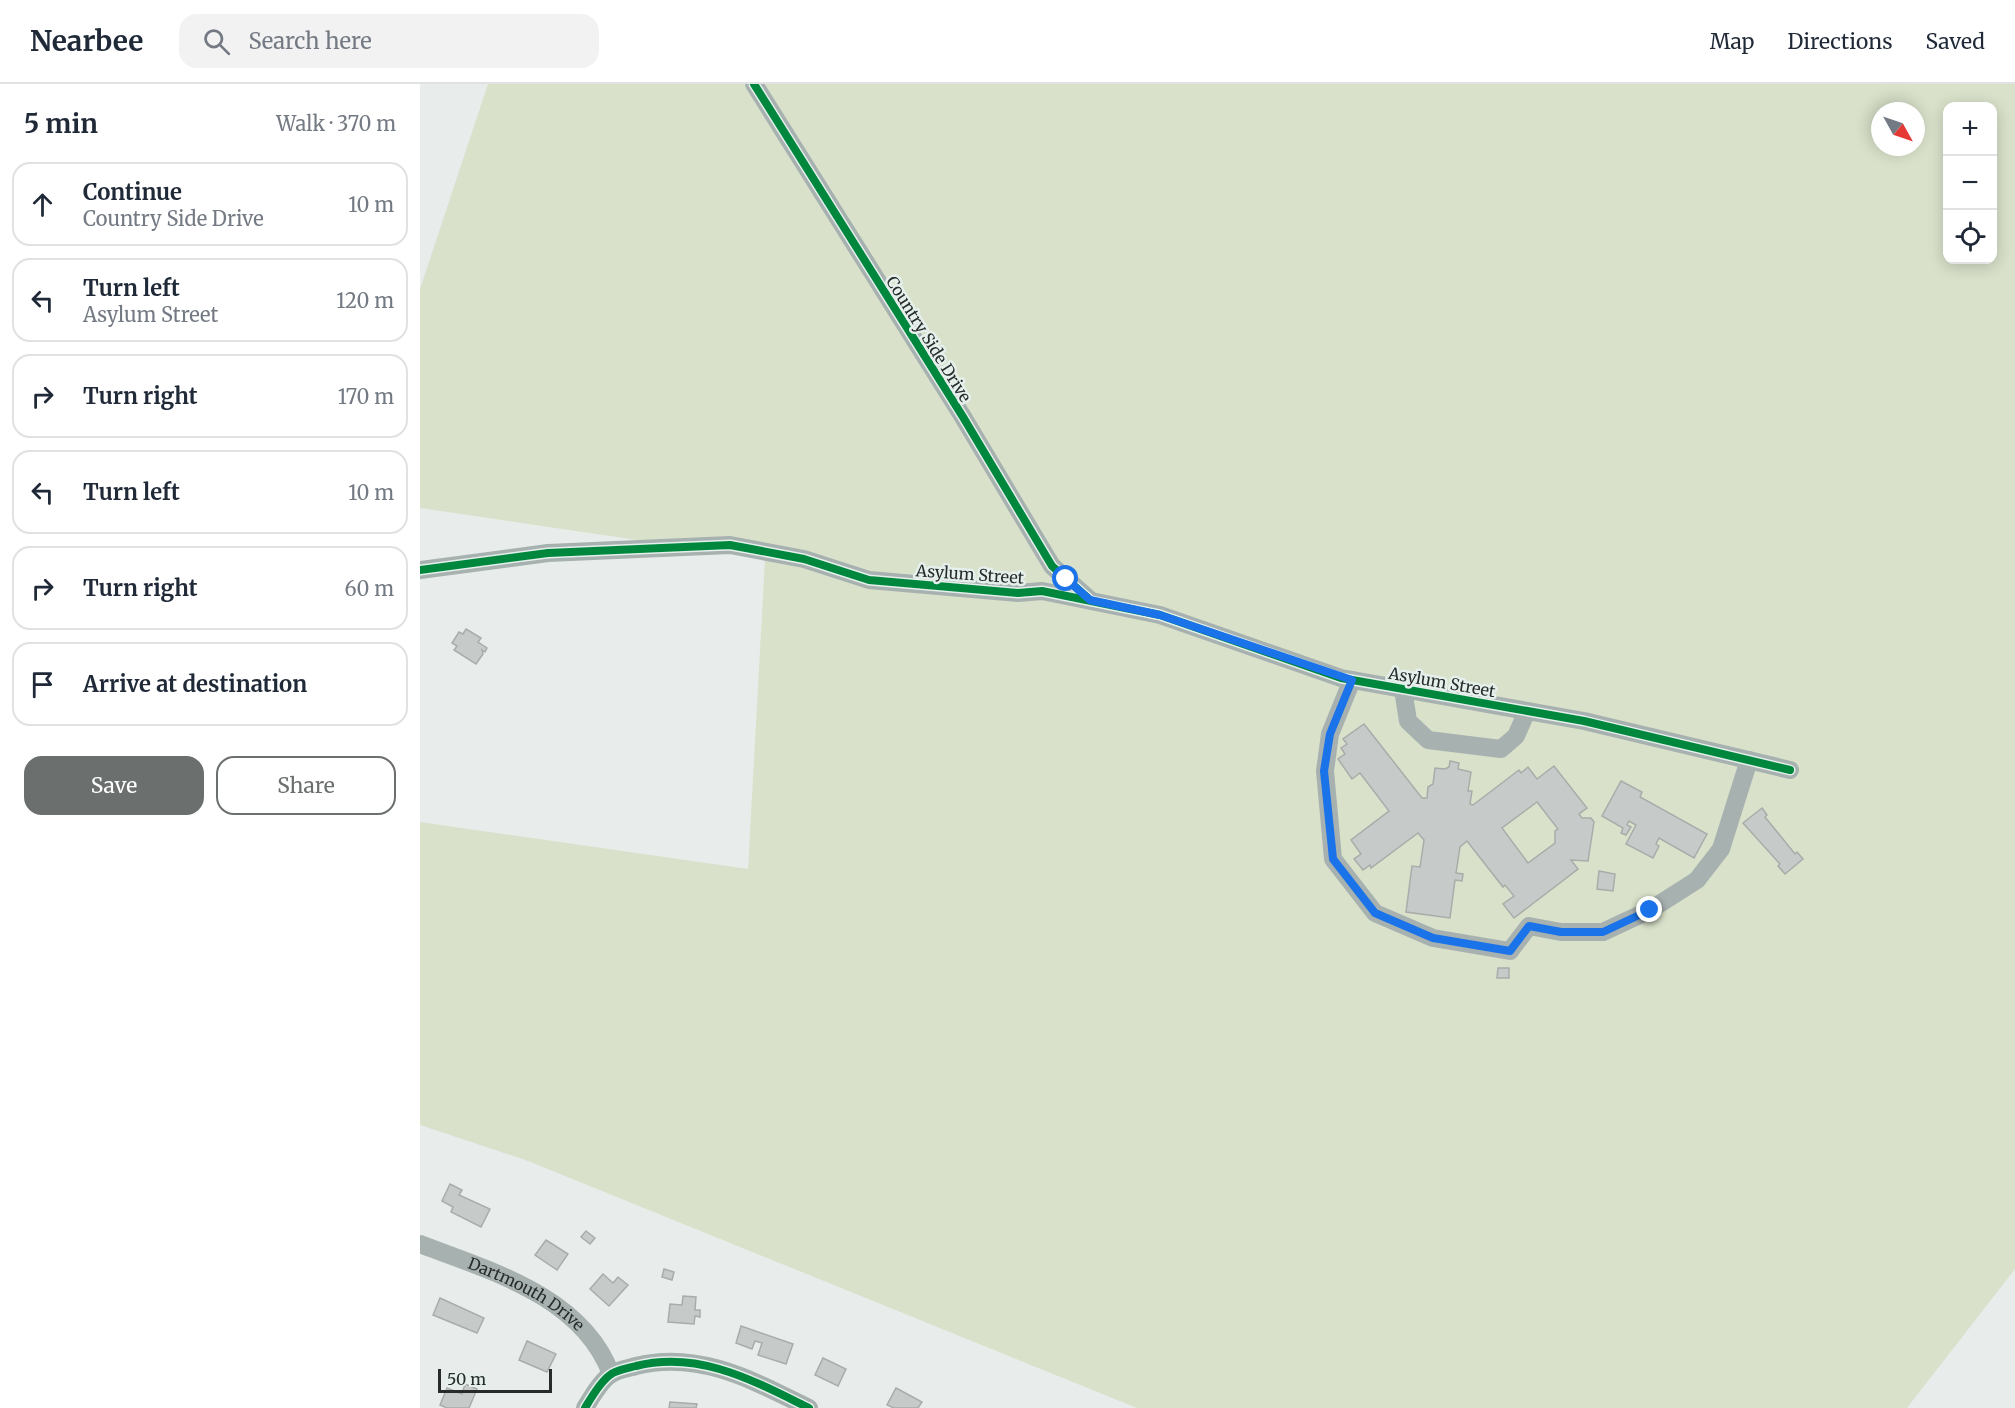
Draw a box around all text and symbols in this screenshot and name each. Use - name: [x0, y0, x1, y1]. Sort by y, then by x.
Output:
- search box: [179, 14, 599, 68]
- text: Nearbee: [30, 23, 143, 59]
- icon: search: [200, 25, 233, 58]
- text: Search here: [248, 27, 372, 55]
- text: Map: [1710, 28, 1754, 55]
- text: Directions: [1787, 28, 1892, 55]
- text: Saved: [1925, 28, 1985, 55]
- north arrow: [1871, 102, 1925, 156]
- map controls: [1943, 102, 1997, 264]
- button: +: [1943, 102, 1997, 156]
- text: 5 min: [24, 107, 98, 140]
- text: Walk · 370 m: [276, 111, 396, 136]
- button: −: [1943, 156, 1997, 210]
- text: Continue: [83, 178, 182, 206]
- icon: ahead: [26, 188, 59, 221]
- text: 10 m: [348, 192, 394, 217]
- text: Country Side Drive: [83, 206, 264, 231]
- button: locate: [1943, 210, 1997, 264]
- street label: Country Side Drive: [882, 272, 976, 406]
- text: Turn left: [83, 274, 180, 302]
- icon: left: [26, 284, 59, 317]
- text: 120 m: [336, 288, 394, 313]
- text: Asylum Street: [83, 302, 218, 327]
- icon: right: [26, 380, 59, 413]
- text: Turn right: [83, 382, 197, 410]
- text: 170 m: [338, 384, 394, 409]
- icon: left: [26, 476, 59, 509]
- text: Turn left: [83, 478, 180, 506]
- text: 10 m: [348, 480, 394, 505]
- street label: Asylum Street: [914, 560, 1025, 588]
- route start: [1052, 565, 1078, 591]
- icon: right: [26, 572, 59, 605]
- text: Turn right: [83, 574, 197, 602]
- text: 60 m: [344, 576, 394, 601]
- street label: Asylum Street: [1386, 663, 1498, 701]
- icon: arrive: [26, 668, 59, 701]
- text: Arrive at destination: [83, 670, 307, 698]
- button: Save: [24, 756, 204, 815]
- button: Share: [216, 756, 396, 815]
- route end: [1636, 896, 1662, 922]
- street label: Dartmouth Drive: [465, 1253, 589, 1335]
- scale bar: [438, 1366, 552, 1394]
- text: 50 m: [447, 1369, 486, 1389]

